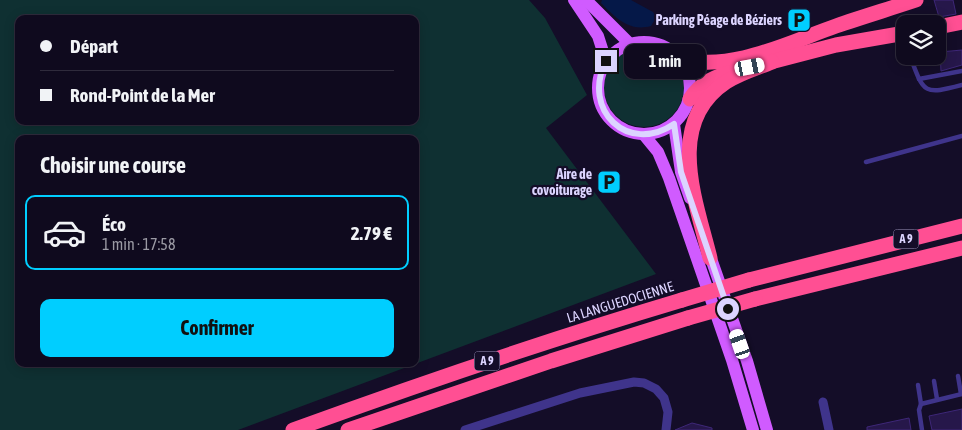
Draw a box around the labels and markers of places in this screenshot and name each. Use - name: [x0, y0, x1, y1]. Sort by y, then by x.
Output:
- parking icon: Parking Péage de Béziers: [786, 7, 812, 33]
- place label: Parking Péage de Béziers: [656, 12, 782, 28]
- place label: Aire de covoiturage: [532, 166, 592, 198]
- parking icon: Aire de covoiturage: [596, 169, 622, 195]

